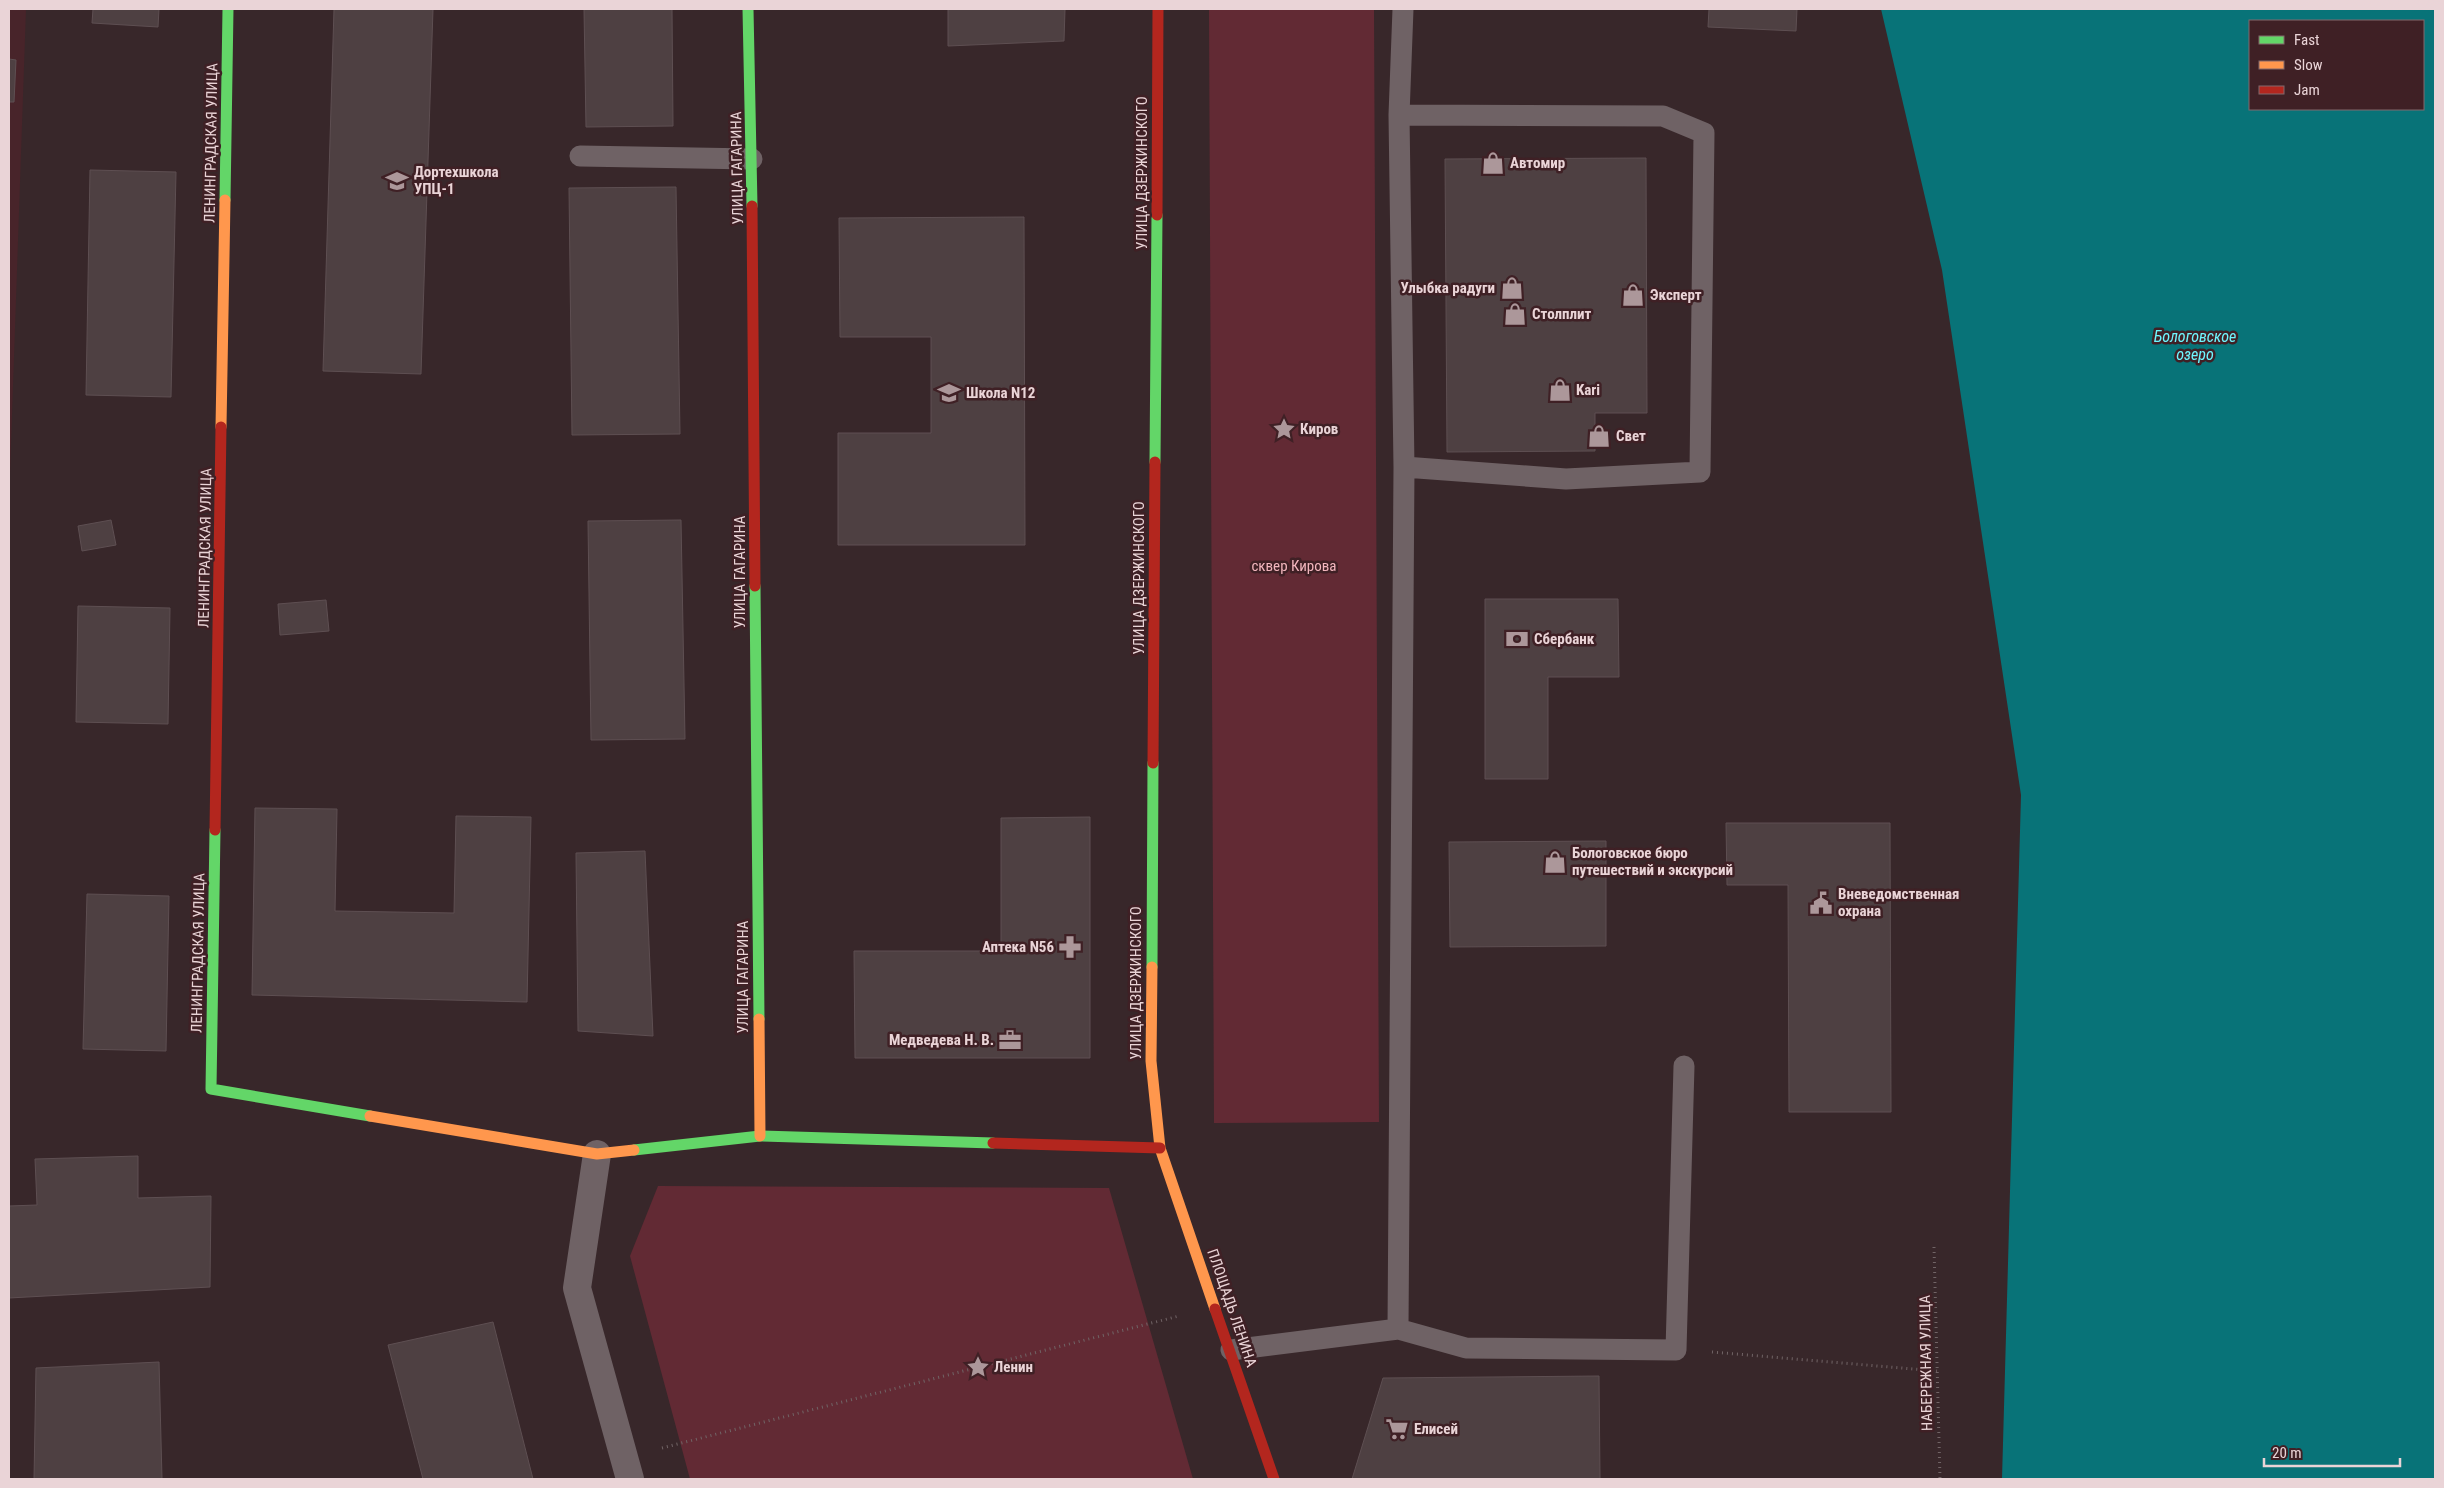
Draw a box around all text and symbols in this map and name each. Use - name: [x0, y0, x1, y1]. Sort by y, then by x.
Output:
- legend: [2249, 20, 2424, 110]
- text: Fast: [2294, 31, 2319, 49]
- text: Slow: [2294, 56, 2323, 74]
- street label: ЛЕНИНГРАДСКАЯ УЛИЦА: [201, 63, 221, 223]
- text: Jam: [2294, 81, 2320, 99]
- street label: УЛИЦА ДЗЕРЖИНСКОГО: [1133, 96, 1151, 250]
- street label: УЛИЦА ГАГАРИНА: [727, 111, 747, 225]
- shop icon: Автомир: [1480, 150, 1506, 176]
- place label: Автомир: [1510, 154, 1565, 172]
- place label: Дортехшкола УПЦ-1: [414, 163, 499, 198]
- school or university icon: Дортехшкола УПЦ-1: [384, 168, 410, 194]
- shop icon: Улыбка радуги: [1499, 275, 1525, 301]
- place label: Улыбка радуги: [1401, 279, 1495, 297]
- shop icon: Эксперт: [1620, 282, 1646, 308]
- place label: Эксперт: [1650, 286, 1702, 304]
- shop icon: Столплит: [1502, 301, 1528, 327]
- place label: Столплит: [1532, 305, 1591, 323]
- water label: Бологовское озеро: [2154, 327, 2236, 364]
- shop icon: Kari: [1547, 377, 1573, 403]
- school or university icon: Школа N12: [936, 380, 962, 406]
- place label: Kari: [1576, 381, 1600, 399]
- place label: Школа N12: [966, 384, 1035, 402]
- place icon: Киров: [1271, 416, 1297, 442]
- place label: Киров: [1300, 420, 1338, 438]
- shop icon: Свет: [1586, 423, 1612, 449]
- place label: Свет: [1616, 427, 1646, 445]
- street label: ЛЕНИНГРАДСКАЯ УЛИЦА: [195, 468, 215, 628]
- street label: УЛИЦА ДЗЕРЖИНСКОГО: [1130, 501, 1148, 655]
- street label: УЛИЦА ГАГАРИНА: [731, 515, 749, 628]
- park label: сквер Кирова: [1251, 557, 1337, 575]
- bank icon: Сбербанк: [1504, 626, 1530, 652]
- place label: Сбербанк: [1534, 630, 1595, 648]
- place label: Бологовское бюро путешествий и экскурсий: [1572, 844, 1733, 879]
- shop icon: Бологовское бюро путешествий и экскурсий: [1542, 849, 1568, 875]
- street label: ЛЕНИНГРАДСКАЯ УЛИЦА: [188, 873, 208, 1033]
- place label: Вневедомственная охрана: [1838, 885, 1959, 920]
- public building icon: Вневедомственная охрана: [1808, 890, 1834, 916]
- street label: УЛИЦА ДЗЕРЖИНСКОГО: [1127, 906, 1145, 1060]
- street label: УЛИЦА ГАГАРИНА: [734, 920, 752, 1033]
- pharmacy icon: Аптека N56: [1057, 934, 1083, 960]
- place label: Аптека N56: [982, 938, 1054, 956]
- office icon: Медведева Н. В.: [997, 1027, 1023, 1053]
- place label: Медведева Н. В.: [889, 1031, 994, 1049]
- street label: ПЛОЩАДЬ ЛЕНИНА: [1203, 1247, 1261, 1370]
- street label: НАБЕРЕЖНАЯ УЛИЦА: [1916, 1294, 1936, 1431]
- place icon: Ленин: [965, 1354, 991, 1380]
- place label: Ленин: [994, 1358, 1033, 1376]
- supermarket icon: Елисей: [1384, 1416, 1410, 1442]
- place label: Елисей: [1414, 1420, 1458, 1438]
- scale bar: [2264, 1436, 2400, 1468]
- text: 20 m: [2272, 1444, 2302, 1462]

